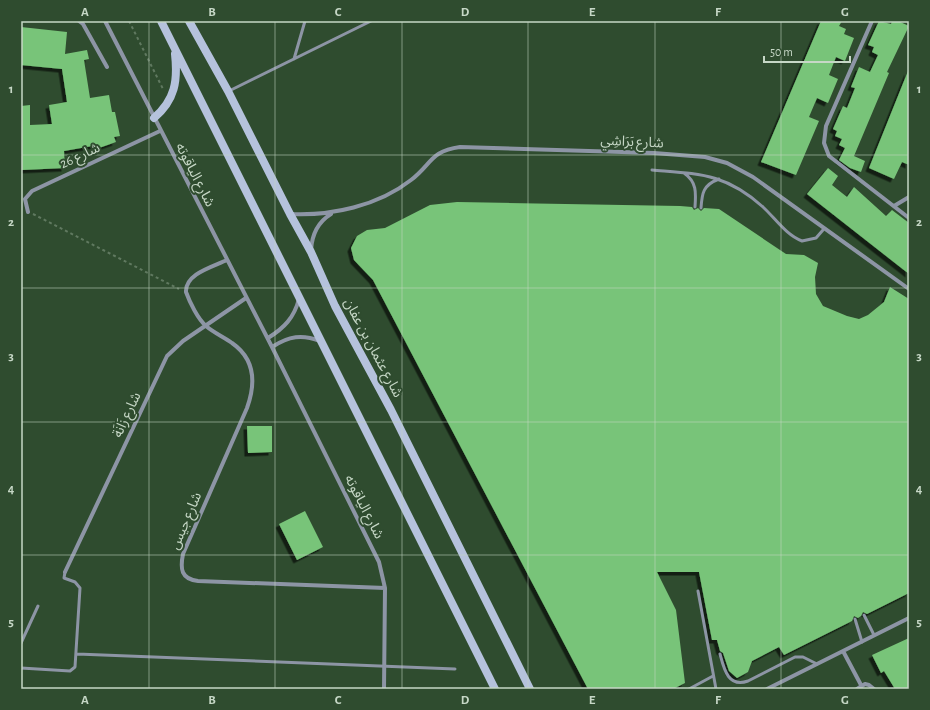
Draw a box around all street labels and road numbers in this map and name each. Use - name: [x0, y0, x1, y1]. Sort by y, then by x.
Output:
- street label: شارع بَرَاشِي: [600, 133, 664, 154]
- street label: شارع 26: [58, 141, 104, 174]
- street label: شارع الياقوته: [170, 141, 217, 211]
- street label: شارع عثمان بن عفان: [338, 296, 405, 401]
- street label: شارع زَانَة: [109, 389, 146, 441]
- street label: شارع الياقوته: [339, 473, 386, 543]
- street label: شارع جيس: [168, 490, 207, 553]

